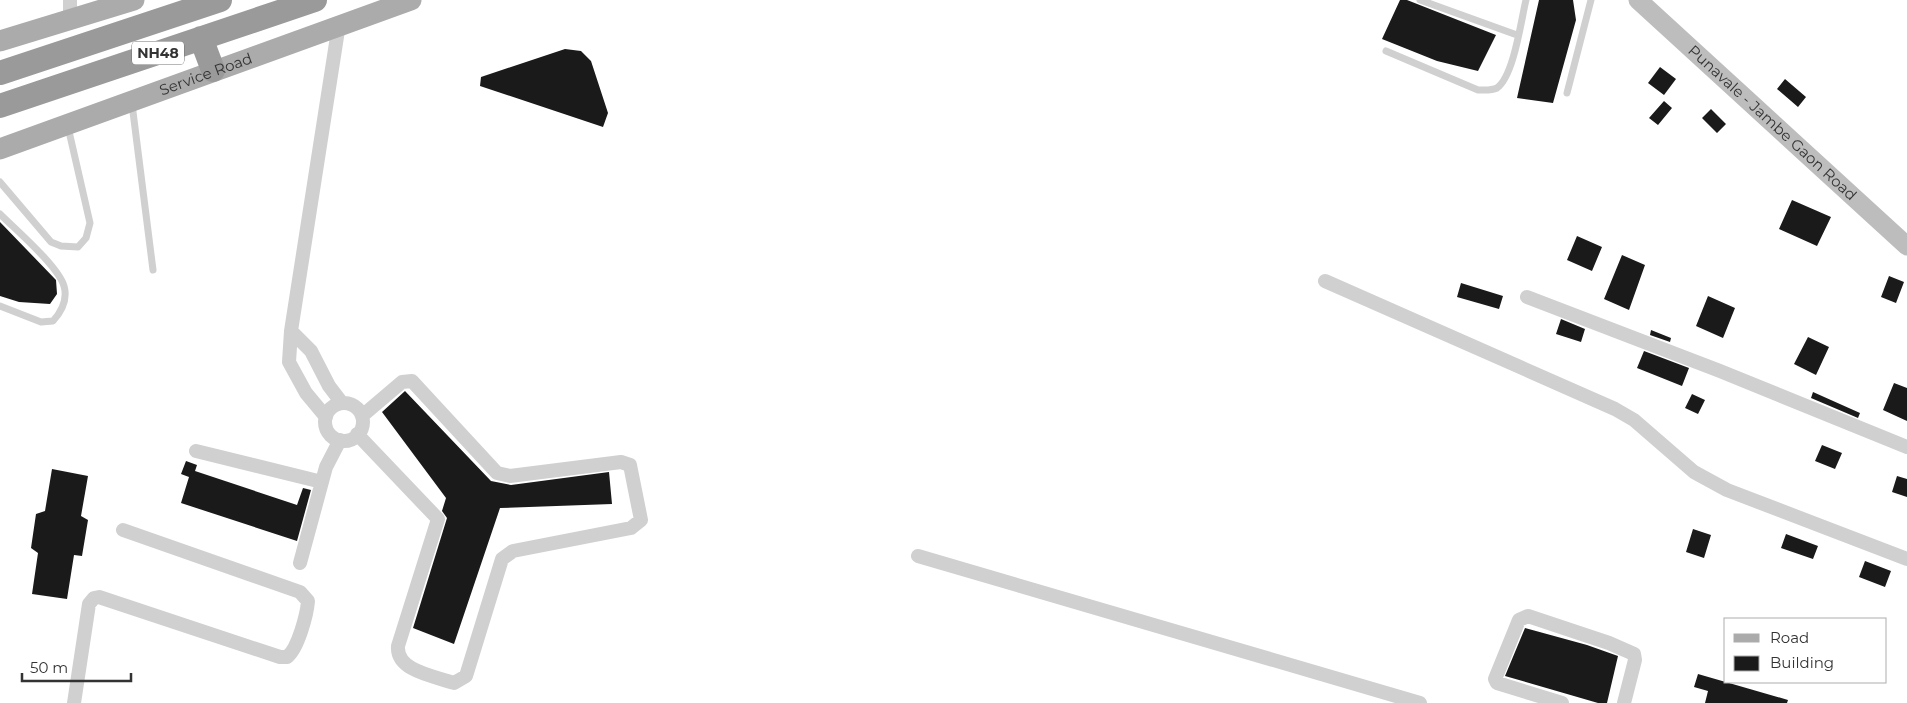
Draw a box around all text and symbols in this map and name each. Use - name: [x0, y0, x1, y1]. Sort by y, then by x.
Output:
- street label: Punavale - Jambe Gaon Road: [1684, 41, 1861, 204]
- road number: NH48: [132, 42, 184, 64]
- street label: Service Road: [157, 48, 255, 99]
- legend: [1724, 618, 1887, 683]
- text: Road: [1770, 628, 1809, 647]
- scale bar: [22, 650, 131, 682]
- text: Building: [1770, 653, 1834, 672]
- text: 50 m: [30, 658, 68, 677]

